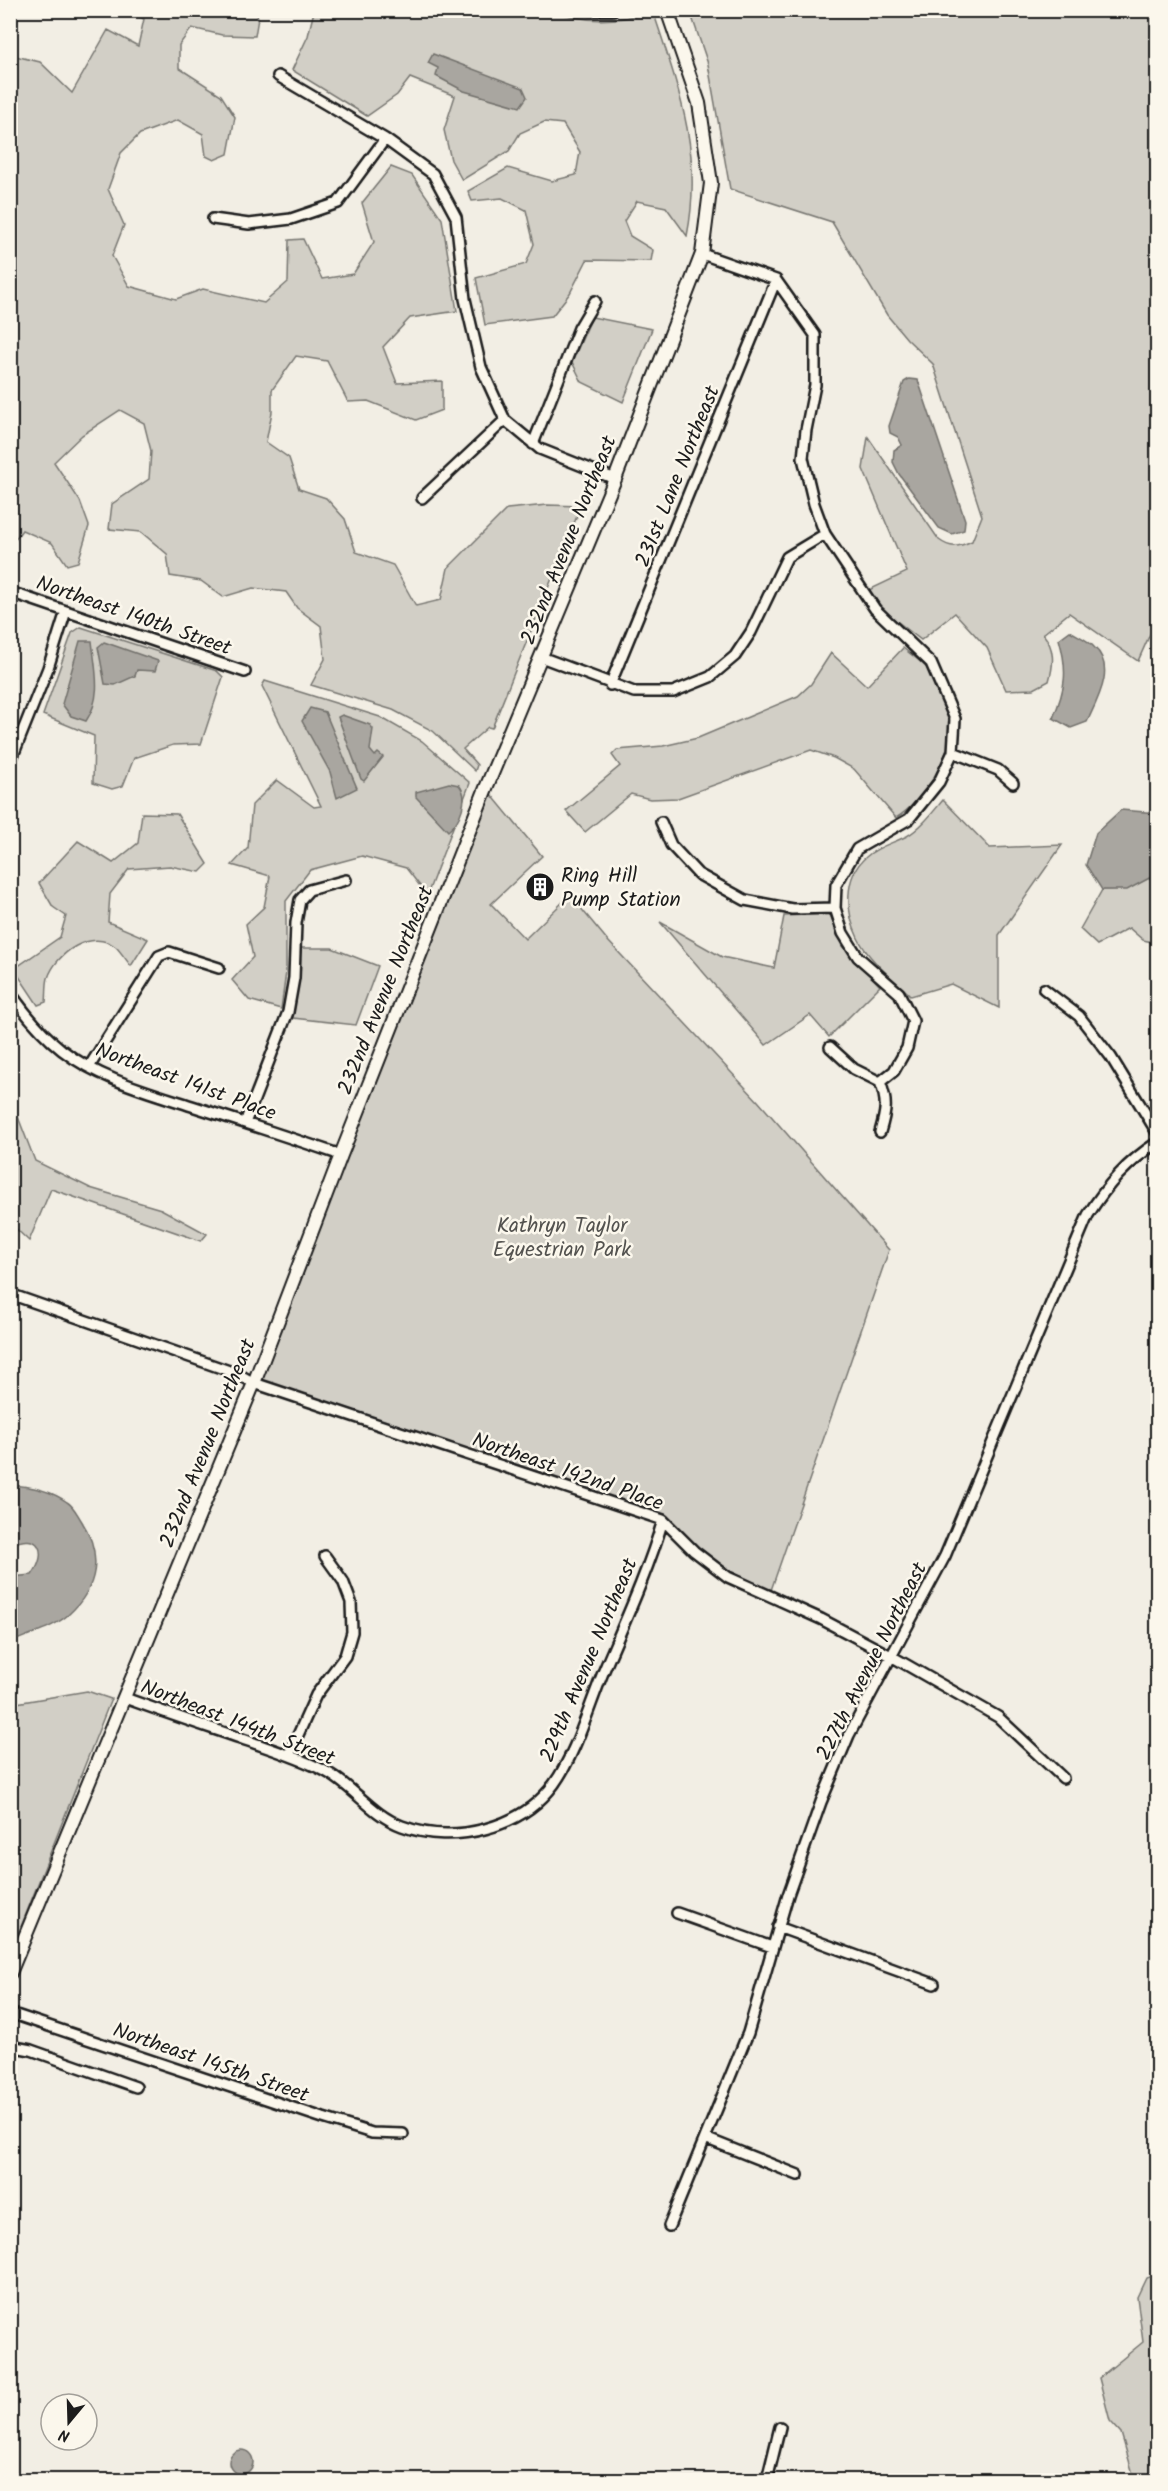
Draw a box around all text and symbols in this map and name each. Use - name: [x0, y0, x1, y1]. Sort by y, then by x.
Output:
- street label: 231st Lane Northeast: [627, 380, 730, 572]
- street label: 232nd Avenue Northeast: [512, 430, 627, 650]
- street label: Northeast 140th Street: [31, 568, 236, 666]
- place label: Ring Hill Pump Station: [561, 860, 681, 917]
- building icon: Ring Hill Pump Station: [524, 871, 556, 903]
- street label: 232nd Avenue Northeast: [329, 880, 444, 1100]
- street label: Northeast 141st Place: [90, 1034, 281, 1131]
- park label: Kathryn Taylor Equestrian Park: [493, 1210, 631, 1267]
- street label: 232nd Avenue Northeast: [151, 1333, 266, 1553]
- street label: Northeast 142nd Place: [467, 1424, 668, 1521]
- street label: 229th Avenue Northeast: [531, 1552, 648, 1768]
- street label: 227th Avenue Northeast: [808, 1556, 937, 1767]
- street label: Northeast 144th Street: [136, 1671, 340, 1776]
- street label: Northeast 145th Street: [108, 2014, 314, 2113]
- north arrow: [39, 2392, 99, 2452]
- text: N: [56, 2421, 73, 2448]

